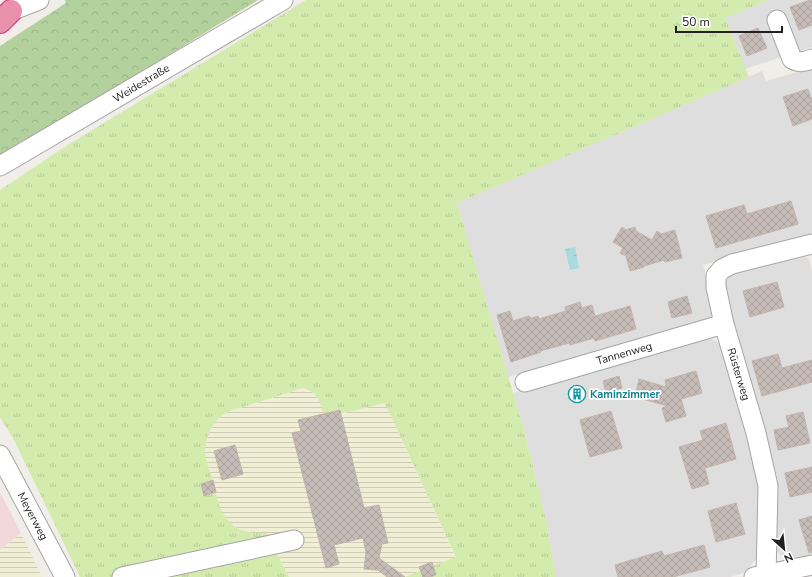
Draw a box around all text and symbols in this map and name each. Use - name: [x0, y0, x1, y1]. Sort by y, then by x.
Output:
- scale bar: [676, 8, 782, 34]
- text: 50 m: [682, 14, 710, 30]
- street label: Weidestraße: [110, 61, 172, 106]
- street label: Tannenweg: [594, 338, 654, 369]
- street label: Rüsterweg: [723, 346, 754, 402]
- building icon: Kaminzimmer: [567, 384, 587, 404]
- place label: Kaminzimmer: [590, 387, 660, 402]
- street label: Meyerweg: [14, 490, 51, 543]
- north arrow: [764, 529, 804, 569]
- text: N: [781, 549, 795, 566]

